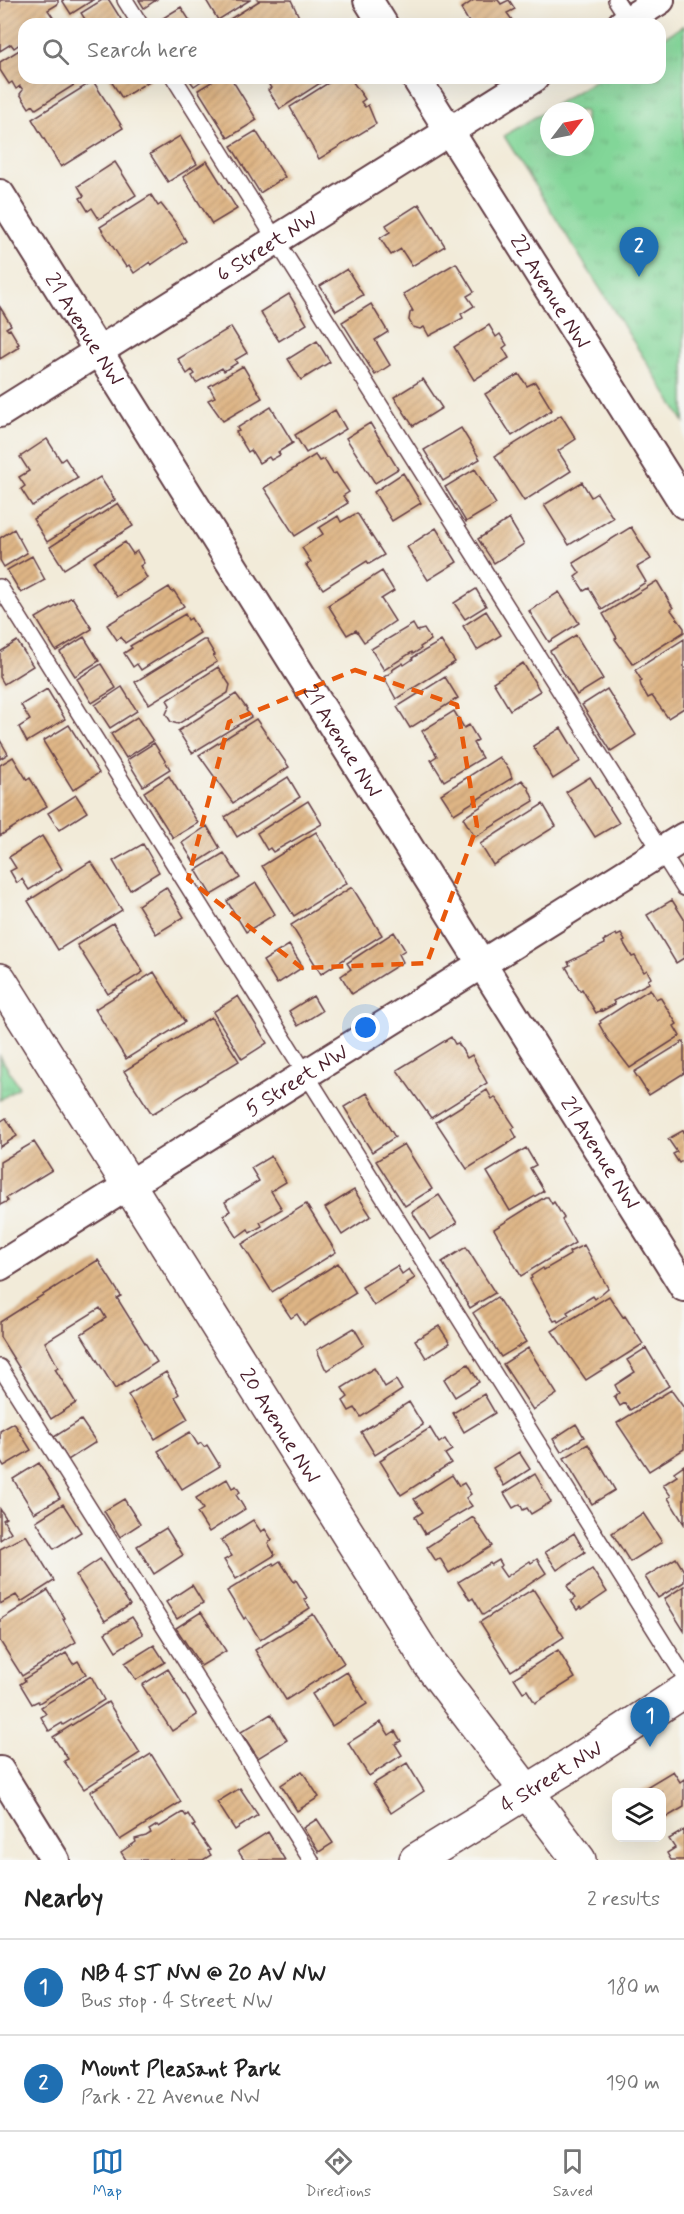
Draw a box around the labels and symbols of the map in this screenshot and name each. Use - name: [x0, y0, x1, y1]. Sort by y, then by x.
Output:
- north arrow: [540, 102, 594, 156]
- street label: 6 Street NW: [211, 204, 323, 289]
- pin: 2: [620, 228, 658, 277]
- street label: 22 Avenue NW: [503, 229, 596, 354]
- street label: 21 Avenue NW: [38, 268, 129, 391]
- street label: 21 Avenue NW: [296, 680, 387, 803]
- your location: [351, 1013, 380, 1042]
- street label: 5 Street NW: [240, 1038, 354, 1124]
- street label: 21 Avenue NW: [553, 1092, 645, 1215]
- street label: 20 Avenue NW: [232, 1363, 326, 1489]
- pin: 1: [630, 1698, 670, 1747]
- street label: 4 Street NW: [495, 1735, 608, 1820]

